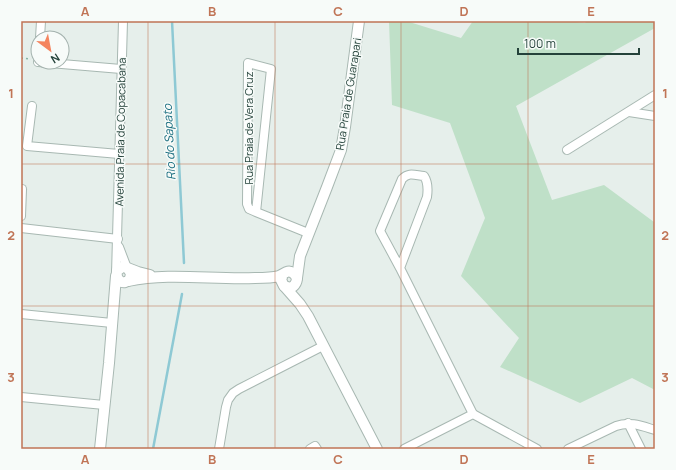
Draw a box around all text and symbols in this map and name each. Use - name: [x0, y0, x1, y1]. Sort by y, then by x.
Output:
- text: A: [81, 2, 90, 20]
- text: B: [208, 2, 216, 20]
- text: C: [333, 2, 343, 20]
- text: D: [459, 2, 469, 20]
- text: E: [587, 2, 595, 20]
- north arrow: [30, 30, 70, 70]
- scale bar: [518, 30, 639, 56]
- text: 100 m: [524, 35, 556, 52]
- street label: Rua Praia de Guarapari: [332, 37, 364, 151]
- text: N: [48, 50, 63, 67]
- street label: Avenida Praia de Copacabana: [111, 57, 129, 207]
- street label: Rua Praia de Vera Cruz: [241, 71, 256, 184]
- text: 1: [8, 84, 14, 102]
- text: 1: [662, 84, 668, 102]
- water label: Rio do Sapato: [158, 103, 179, 180]
- text: 2: [7, 226, 15, 244]
- text: 2: [661, 226, 669, 244]
- text: 3: [7, 368, 15, 386]
- text: 3: [661, 368, 669, 386]
- text: A: [81, 450, 90, 468]
- text: B: [208, 450, 216, 468]
- text: C: [333, 450, 343, 468]
- text: D: [459, 450, 469, 468]
- text: E: [587, 450, 595, 468]

